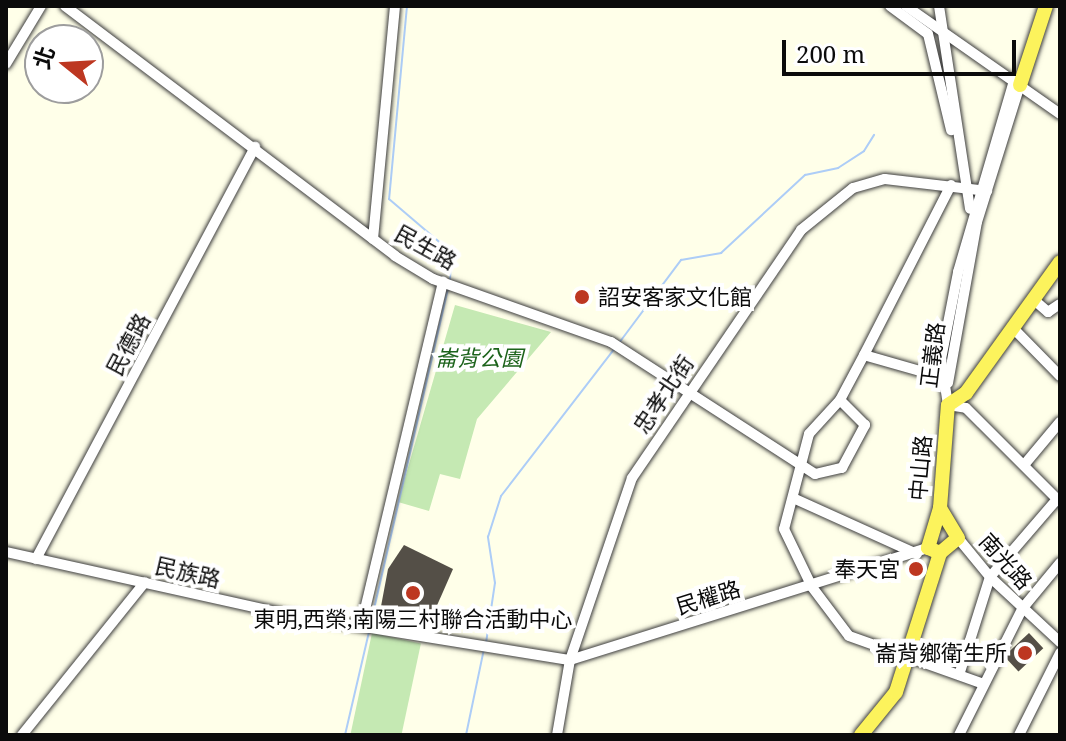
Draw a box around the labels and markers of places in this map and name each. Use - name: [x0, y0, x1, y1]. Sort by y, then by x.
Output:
- place label: 詔安客家文化館: [598, 284, 752, 310]
- marker: 詔安客家文化館: [573, 288, 591, 306]
- place label: 奉天宮: [834, 556, 900, 582]
- marker: 奉天宮: [907, 560, 925, 578]
- marker: 東明,西榮,南陽三村聯合活動中心: [404, 584, 422, 602]
- place label: 東明,西榮,南陽三村聯合活動中心: [254, 606, 572, 632]
- place label: 崙背鄉衛生所: [875, 640, 1007, 666]
- marker: 崙背鄉衛生所: [1014, 642, 1036, 664]

